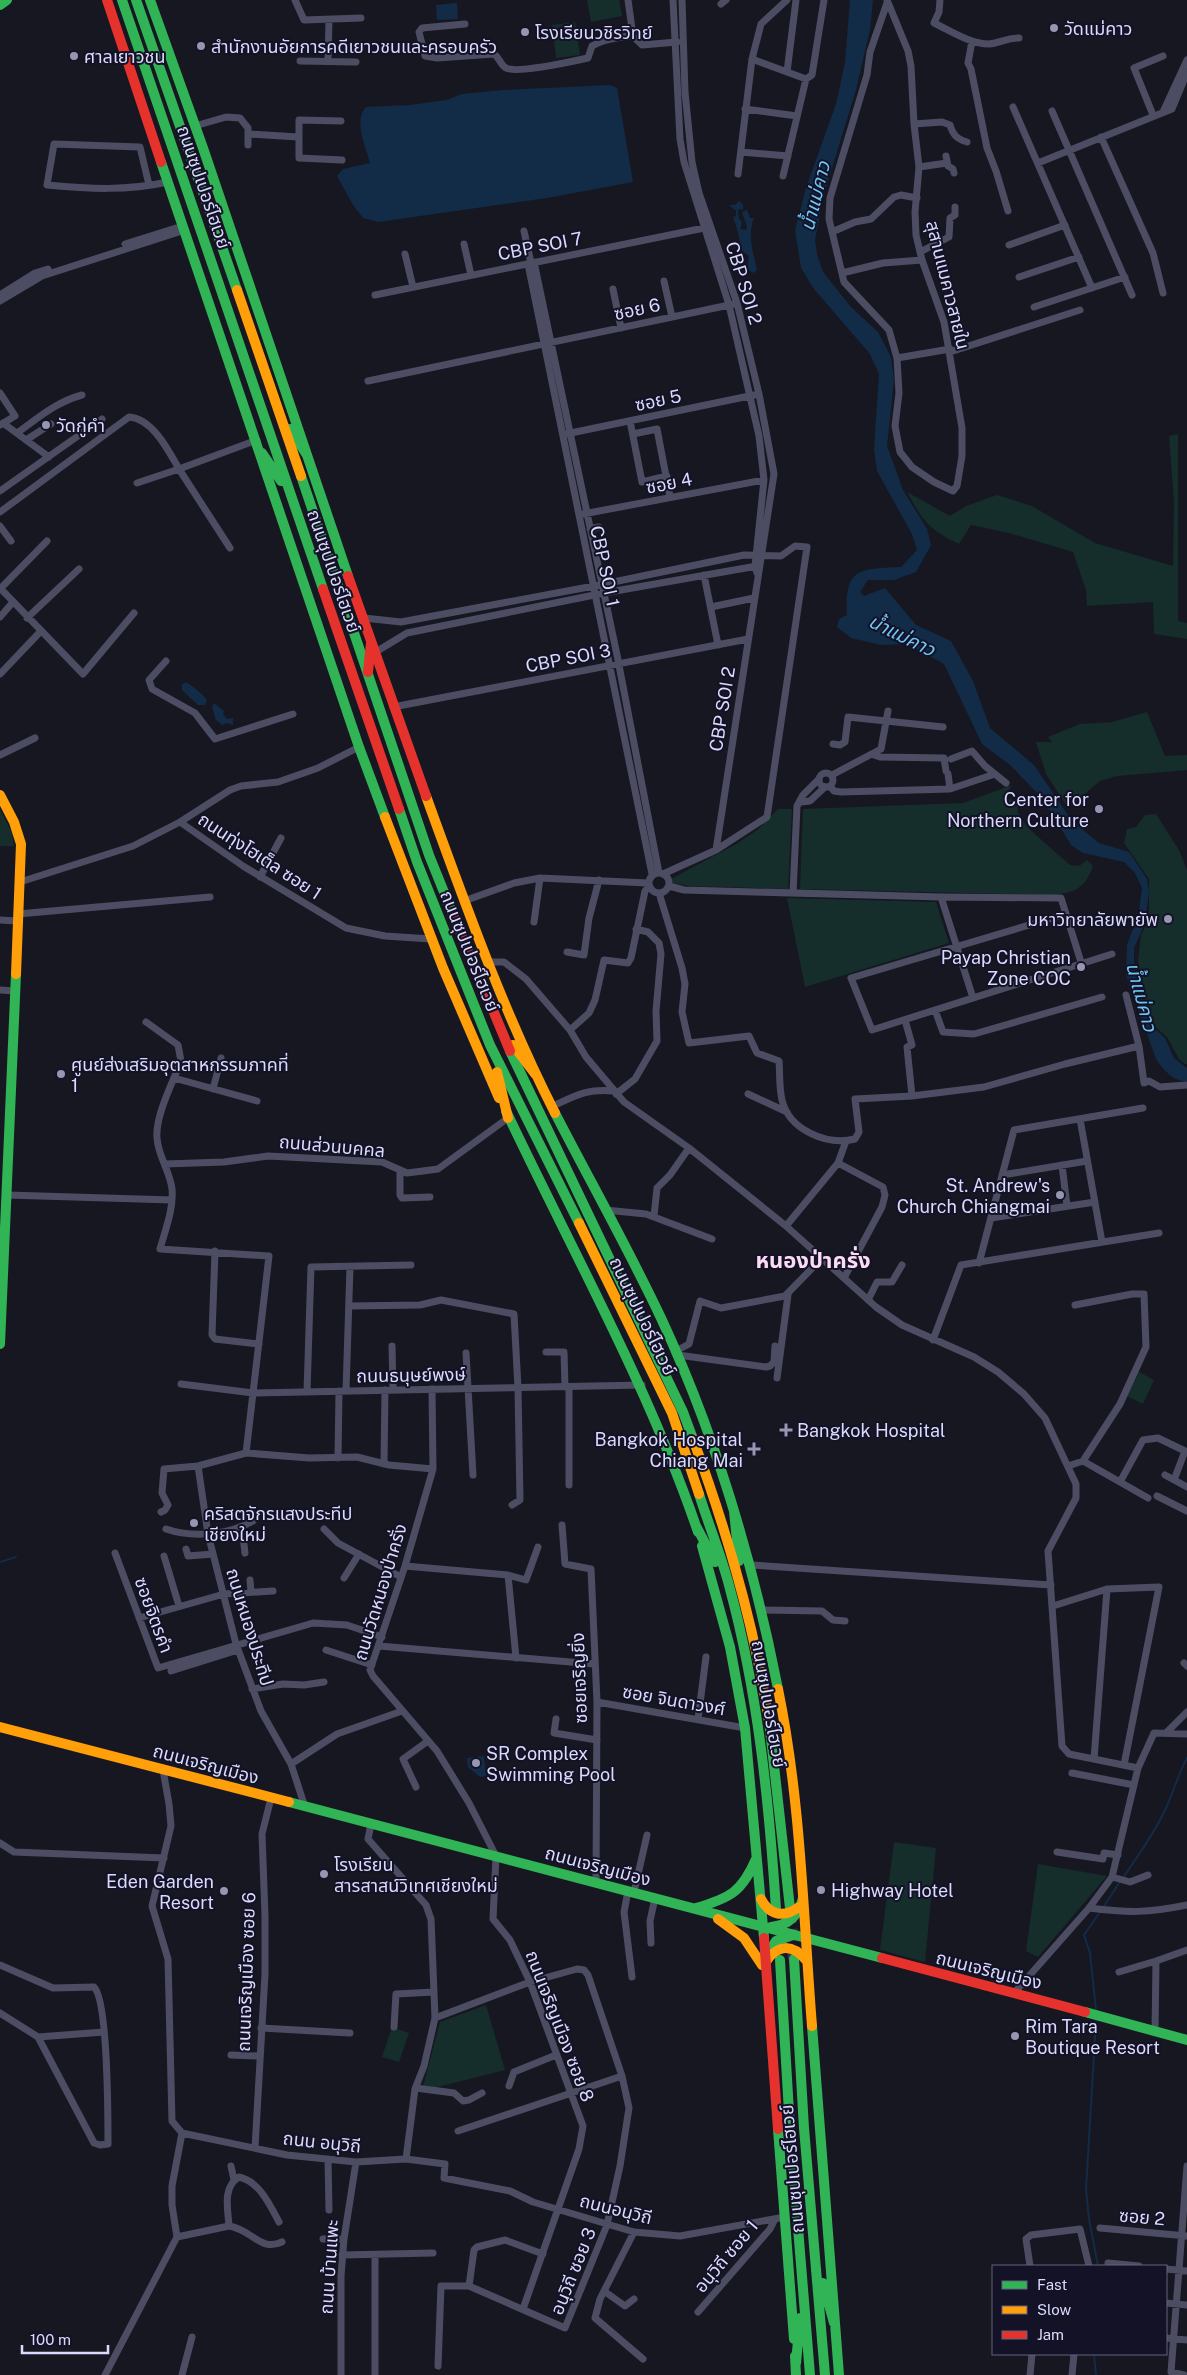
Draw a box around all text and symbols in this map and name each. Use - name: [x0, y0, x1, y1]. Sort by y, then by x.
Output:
- place label: วัดแม่คาว: [1064, 18, 1132, 39]
- place label: โรงเรียนวชิรวิทย์: [535, 22, 653, 43]
- marker: วัดแม่คาว: [1048, 22, 1060, 34]
- marker: โรงเรียนวชิรวิทย์: [519, 26, 531, 38]
- place label: สำนักงานอัยการคดีเยาวชนและครอบครัว: [211, 36, 497, 57]
- marker: สำนักงานอัยการคดีเยาวชนและครอบครัว: [195, 40, 207, 52]
- place label: ศาลเยาวชน: [84, 46, 165, 67]
- marker: ศาลเยาวชน: [68, 50, 80, 62]
- street label: ถนนซุปเปอร์ไฮเวย์: [172, 123, 235, 252]
- water label: น้ำแม่คาว: [794, 158, 834, 233]
- street label: สุสานแมคาวสายใน: [921, 218, 974, 352]
- street label: CBP SOI 7: [496, 228, 584, 264]
- street label: CBP SOI 2: [721, 239, 767, 327]
- street label: ซอย 6: [612, 294, 662, 324]
- street label: ซอย 5: [633, 385, 683, 415]
- place label: วัดกู่คำ: [56, 415, 105, 438]
- marker: วัดกู่คำ: [40, 419, 52, 431]
- street label: ซอย 4: [644, 468, 694, 498]
- street label: ถนนซุปเปอร์ไฮเวย์: [302, 507, 365, 636]
- street label: CBP SOI 1: [586, 524, 624, 608]
- water label: น้ำแม่คาว: [865, 608, 940, 661]
- street label: CBP SOI 3: [524, 639, 612, 677]
- street label: CBP SOI 2: [705, 665, 739, 753]
- place label: Center for Northern Culture: [947, 789, 1089, 831]
- marker: Center for Northern Culture: [1093, 803, 1105, 815]
- street label: ถนนทุ่งโฮเต็ล ซอย 1: [194, 808, 326, 905]
- street label: ถนนซุปเปอร์ไฮเวย์: [435, 887, 504, 1015]
- place label: มหาวิทยาลัยพายัพ: [1027, 909, 1158, 930]
- marker: มหาวิทยาลัยพายัพ: [1162, 913, 1174, 925]
- place label: Payap Christian Zone COC: [941, 947, 1071, 989]
- water label: น้ำแม่คาว: [1122, 960, 1164, 1035]
- marker: Payap Christian Zone COC: [1075, 961, 1087, 973]
- place label: ศูนย์ส่งเสริมอุตสาหกรรมภาคที่ 1: [71, 1052, 289, 1096]
- marker: ศูนย์ส่งเสริมอุตสาหกรรมภาคที่ 1: [55, 1068, 67, 1080]
- street label: ถนนส่วนบคคล: [278, 1131, 386, 1161]
- place label: St. Andrew's Church Chiangmai: [897, 1175, 1050, 1217]
- marker: St. Andrew's Church Chiangmai: [1054, 1189, 1066, 1201]
- district label: หนองป่าครั่ง: [755, 1246, 871, 1273]
- street label: ถนนซุปเปอร์ไฮเวย์: [604, 1253, 681, 1379]
- street label: ถนนธนุษย์พงษ์: [356, 1364, 466, 1387]
- place label: Bangkok Hospital: [797, 1420, 945, 1441]
- marker: Bangkok Hospital: [779, 1423, 793, 1437]
- place label: Bangkok Hospital Chiang Mai: [595, 1429, 743, 1471]
- marker: Bangkok Hospital Chiang Mai: [747, 1442, 761, 1456]
- place label: คริสตจักรแสงประทีป เชียงใหม่: [204, 1503, 352, 1545]
- marker: คริสตจักรแสงประทีป เชียงใหม่: [188, 1517, 200, 1529]
- street label: ถนนวัดหนองป่าครั่ง: [348, 1521, 411, 1663]
- street label: ถนนหนองประทีป: [222, 1566, 278, 1688]
- street label: ซอยจิตรคำ: [131, 1574, 177, 1656]
- street label: ซอยเจริญยิ่ง: [566, 1632, 591, 1724]
- street label: ถนนซุปเปอร์ไฮเวย์: [746, 1639, 791, 1770]
- street label: ซอย จินดาวงศ์: [621, 1681, 727, 1719]
- street label: ถนนเจริญเมือง: [151, 1740, 261, 1788]
- place label: SR Complex Swimming Pool: [486, 1743, 616, 1785]
- marker: SR Complex Swimming Pool: [470, 1757, 482, 1769]
- street label: ถนนเจริญเมือง: [543, 1842, 653, 1890]
- place label: โรงเรียน สารสาสน์วิเทศเชียงใหม่: [334, 1854, 498, 1896]
- marker: โรงเรียน สารสาสน์วิเทศเชียงใหม่: [318, 1868, 330, 1880]
- place label: Eden Garden Resort: [106, 1871, 214, 1913]
- place label: Highway Hotel: [831, 1880, 954, 1901]
- marker: Highway Hotel: [815, 1884, 827, 1896]
- marker: Eden Garden Resort: [218, 1885, 230, 1897]
- street label: ถนนเจริญเมือง ซอย 6: [233, 1892, 259, 2052]
- street label: ถนนเจริญเมือง ซอย 8: [521, 1947, 599, 2105]
- street label: ถนนเจริญเมือง: [934, 1947, 1044, 1993]
- place label: Rim Tara Boutique Resort: [1025, 2016, 1160, 2058]
- marker: Rim Tara Boutique Resort: [1009, 2030, 1021, 2042]
- street label: ถนนซุปเปอร์ไฮเวย์: [776, 2104, 809, 2234]
- street label: ถนน อนุวิถี: [282, 2127, 362, 2158]
- street label: ถนนอนุวิถี: [577, 2190, 654, 2229]
- street label: ซอย 2: [1118, 2205, 1166, 2229]
- street label: อนุวิถี ซอย 1: [690, 2215, 763, 2297]
- street label: ถนน บ้านแพะ: [315, 2219, 343, 2315]
- street label: อนุวิถี ซอย 3: [546, 2224, 601, 2318]
- legend: [992, 2265, 1167, 2355]
- text: Fast: [1037, 2276, 1067, 2293]
- text: Slow: [1037, 2301, 1072, 2318]
- scale bar: [22, 2322, 109, 2354]
- text: Jam: [1037, 2326, 1064, 2343]
- text: 100 m: [30, 2331, 71, 2348]

